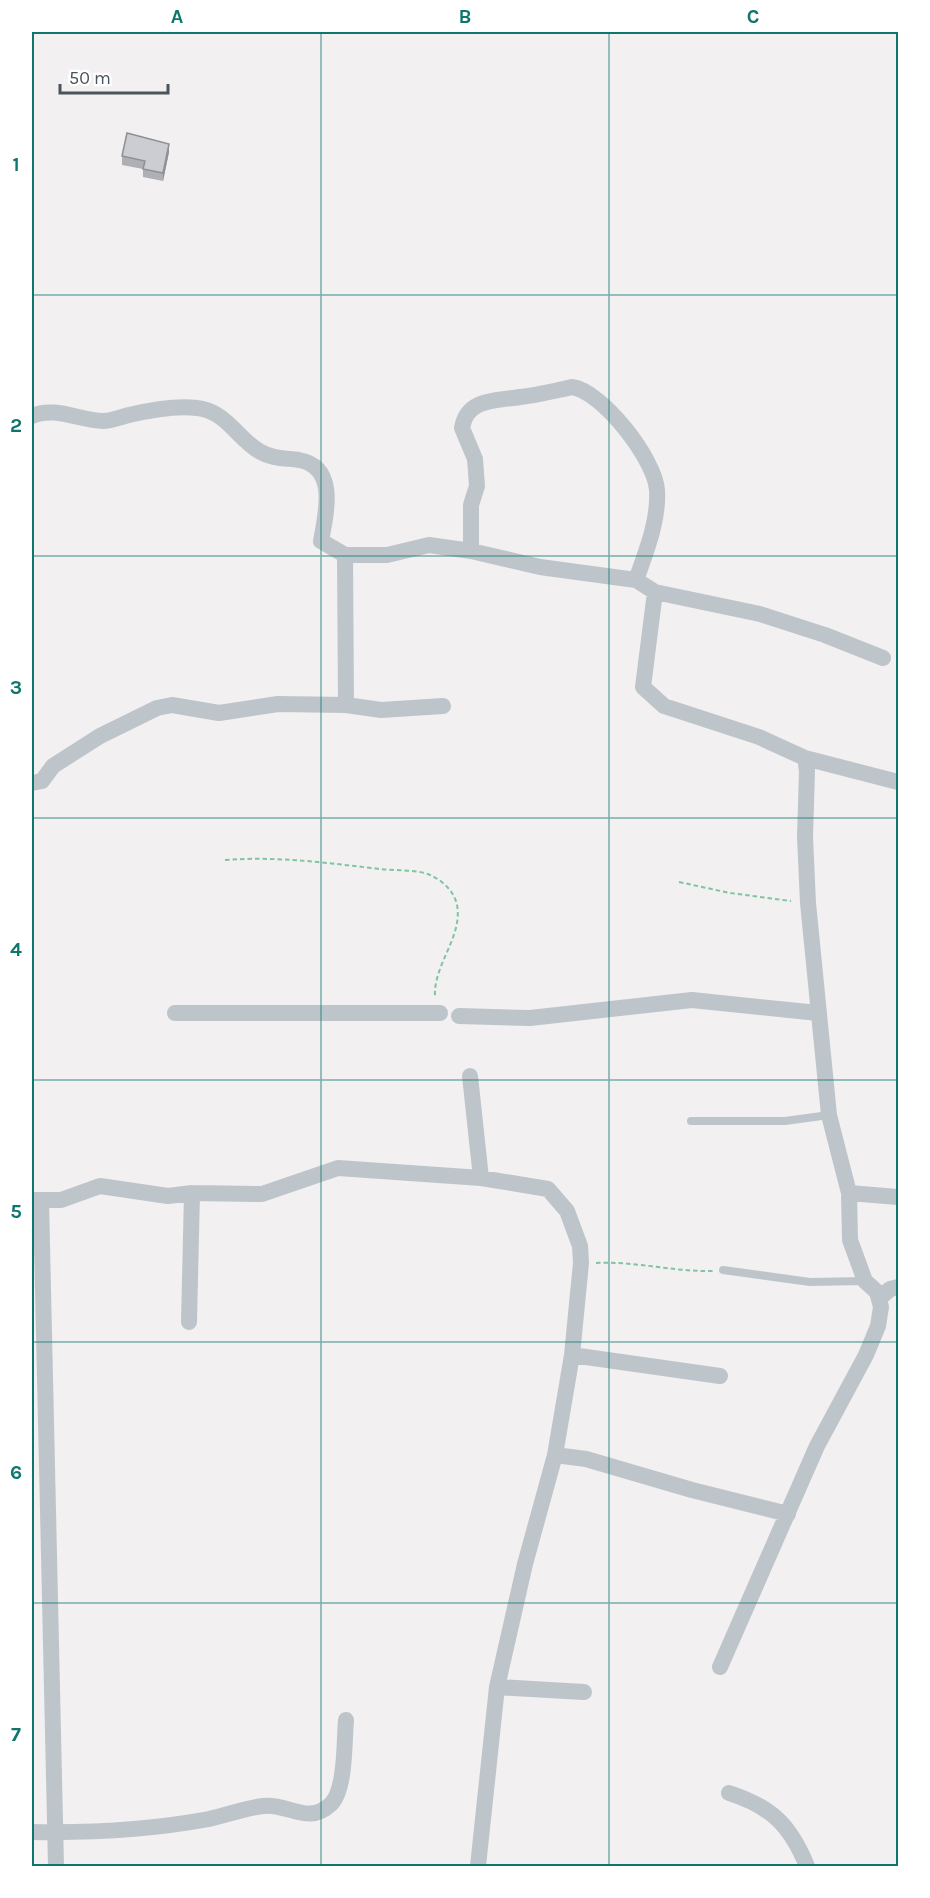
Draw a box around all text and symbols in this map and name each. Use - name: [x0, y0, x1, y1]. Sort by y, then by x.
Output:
- text: A: [171, 5, 184, 28]
- text: B: [459, 5, 471, 28]
- text: C: [747, 5, 759, 28]
- scale bar: [60, 57, 168, 95]
- text: 50 m: [69, 67, 111, 89]
- text: 1: [12, 153, 20, 176]
- text: 2: [10, 414, 22, 437]
- text: 3: [10, 676, 22, 699]
- text: 4: [10, 938, 22, 961]
- text: 5: [10, 1200, 22, 1223]
- text: 6: [10, 1461, 22, 1484]
- text: 7: [11, 1723, 21, 1746]

